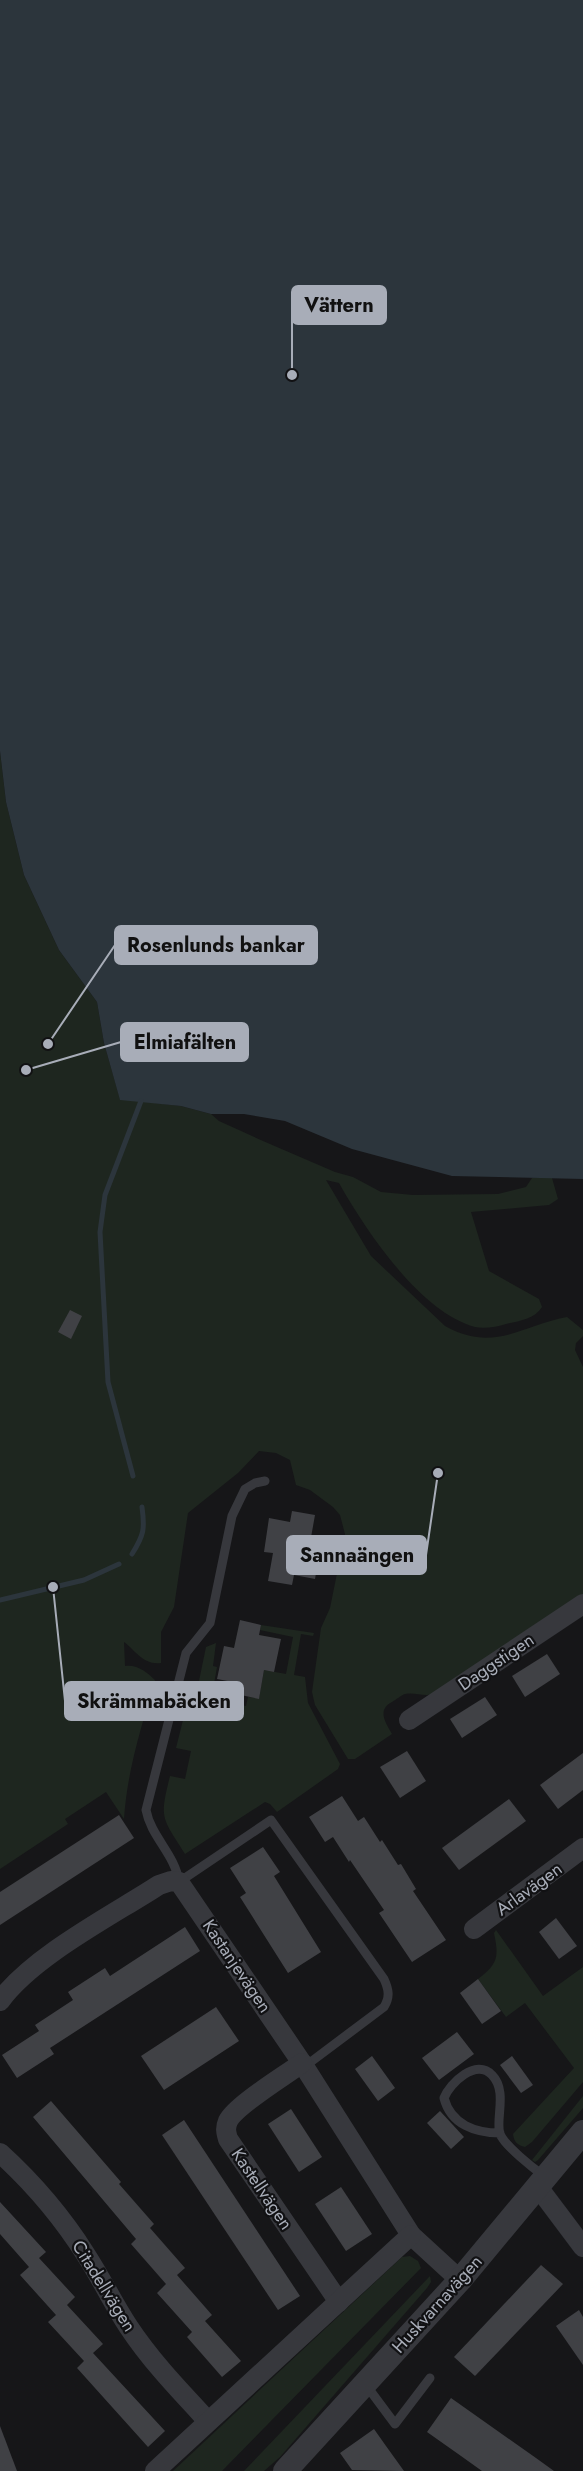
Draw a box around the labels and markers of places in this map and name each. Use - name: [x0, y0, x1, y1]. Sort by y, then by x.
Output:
- callout: Vättern: [292, 286, 386, 324]
- callout: Rosenlunds bankar: [115, 926, 317, 964]
- callout: Elmiafälten: [121, 1023, 248, 1061]
- callout: Sannaängen: [287, 1536, 426, 1574]
- callout: Skrämmabäcken: [65, 1682, 243, 1720]

